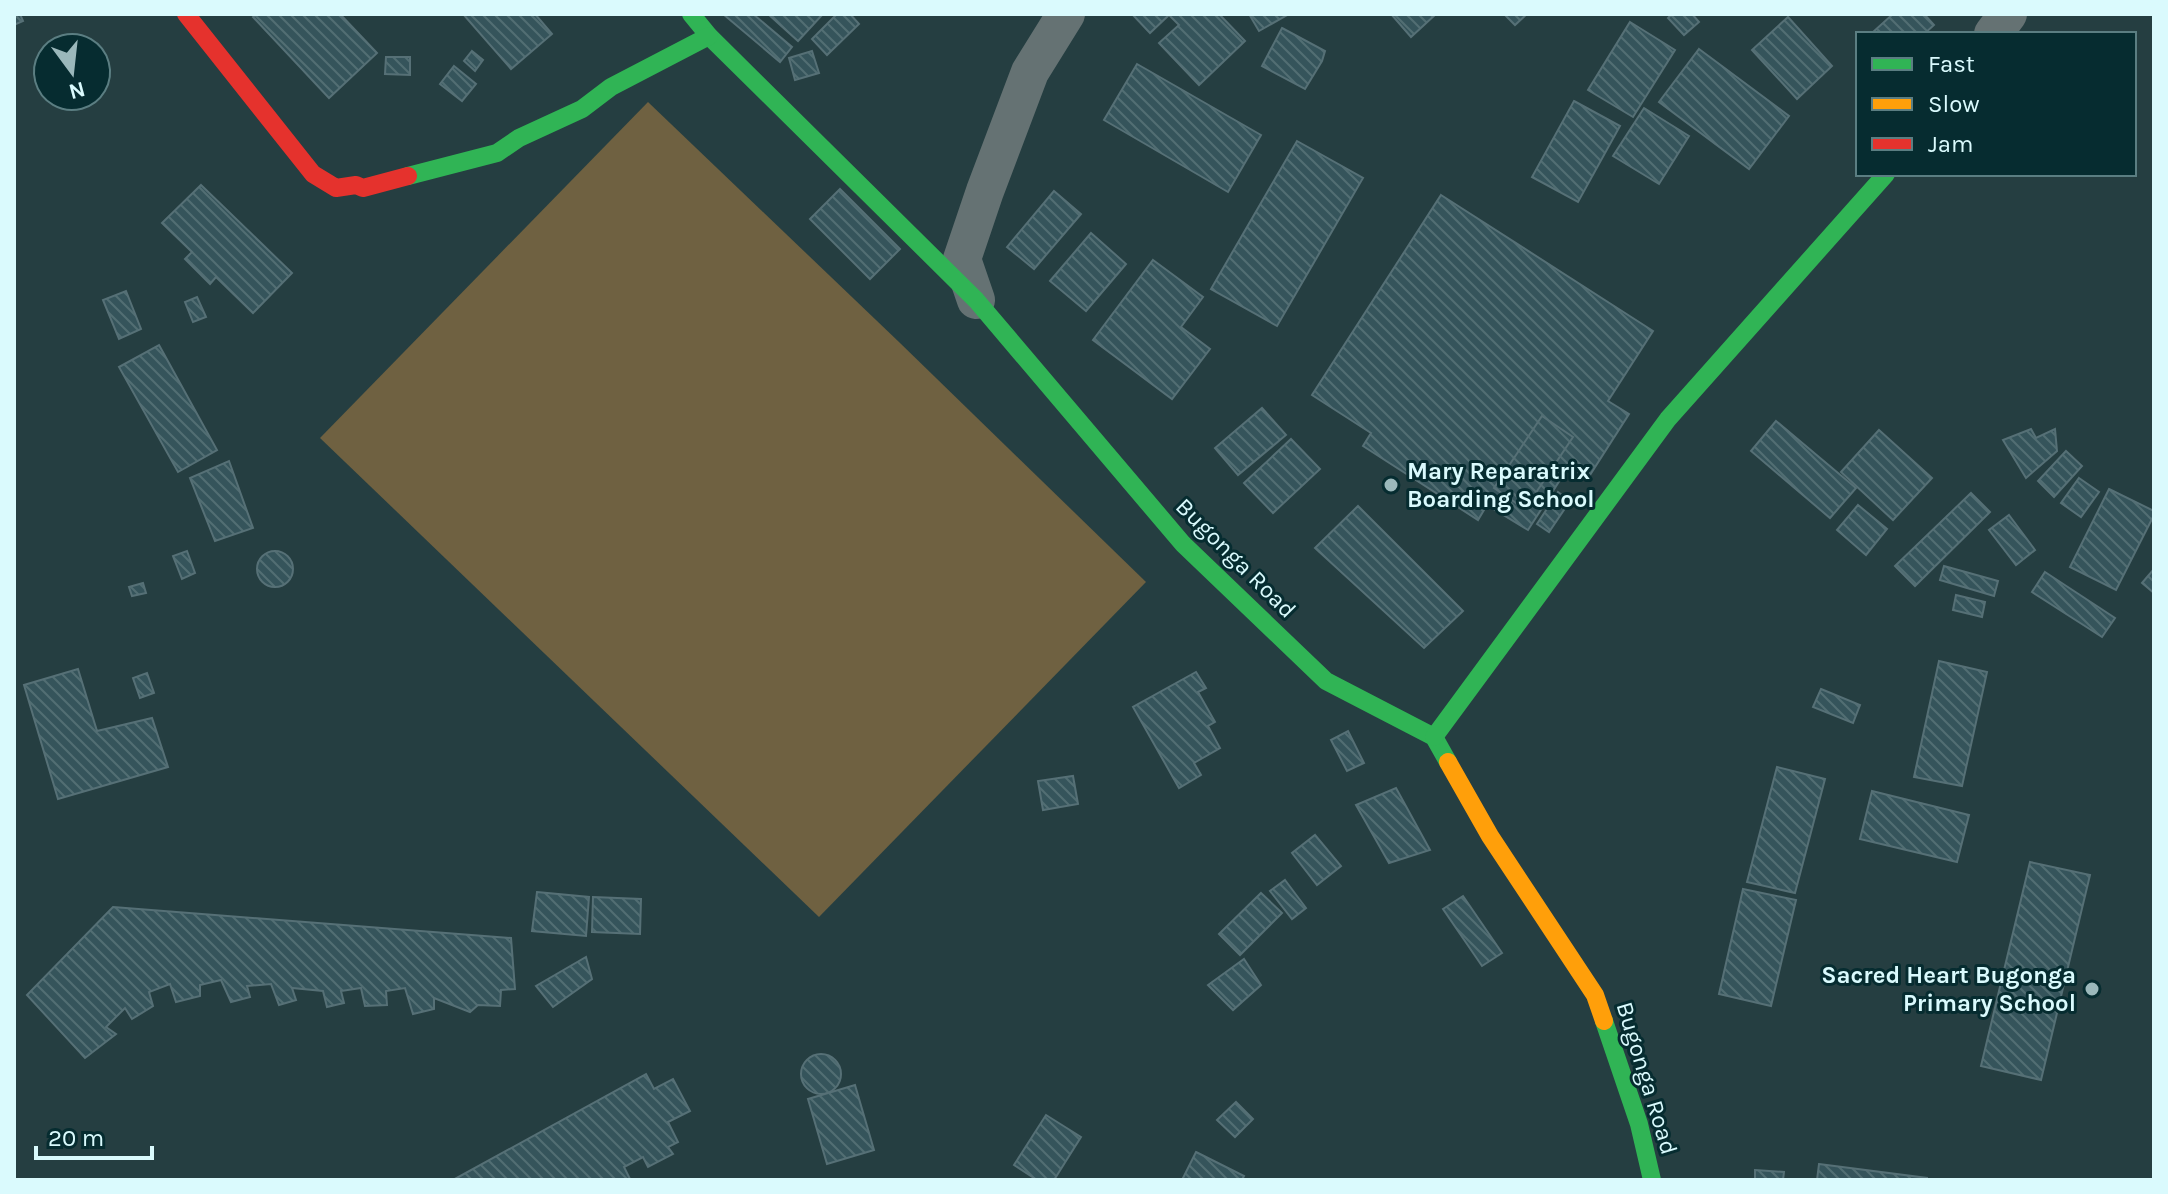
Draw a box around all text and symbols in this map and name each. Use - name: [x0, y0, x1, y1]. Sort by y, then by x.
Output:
- north arrow: [32, 32, 112, 112]
- legend: [1856, 32, 2136, 176]
- text: Fast: [1928, 50, 1975, 78]
- text: N: [66, 76, 88, 105]
- text: Slow: [1928, 90, 1980, 118]
- text: Jam: [1928, 130, 1973, 158]
- place label: Mary Reparatrix Boarding School: [1407, 457, 1595, 513]
- marker: Mary Reparatrix Boarding School: [1382, 476, 1400, 494]
- street label: Bugonga Road: [1170, 492, 1302, 624]
- place label: Sacred Heart Bugonga Primary School: [1821, 961, 2076, 1017]
- marker: Sacred Heart Bugonga Primary School: [2083, 980, 2101, 998]
- street label: Bugonga Road: [1610, 998, 1684, 1158]
- scale bar: [36, 1110, 152, 1160]
- text: 20 m: [48, 1124, 104, 1152]

